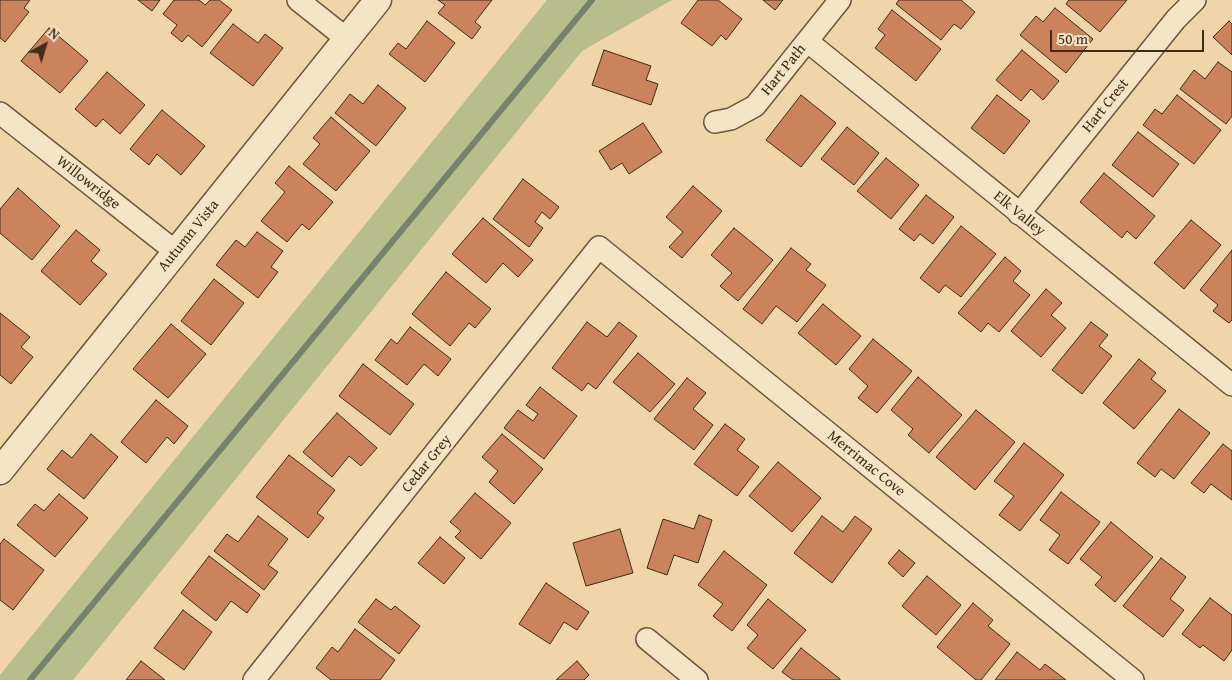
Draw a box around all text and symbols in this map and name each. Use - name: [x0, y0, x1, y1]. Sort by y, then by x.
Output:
- north arrow: [20, 20, 70, 70]
- scale bar: [1052, 20, 1206, 52]
- text: N: [45, 23, 64, 44]
- text: 50 m: [1058, 28, 1088, 49]
- street label: Hart Path: [758, 41, 810, 99]
- street label: Hart Crest: [1079, 75, 1133, 137]
- street label: Willowridge: [52, 152, 124, 214]
- street label: Elk Valley: [989, 188, 1049, 240]
- street label: Autumn Vista: [155, 197, 223, 275]
- street label: Merrimac Cove: [823, 427, 909, 501]
- street label: Cedar Grey: [398, 431, 456, 497]

